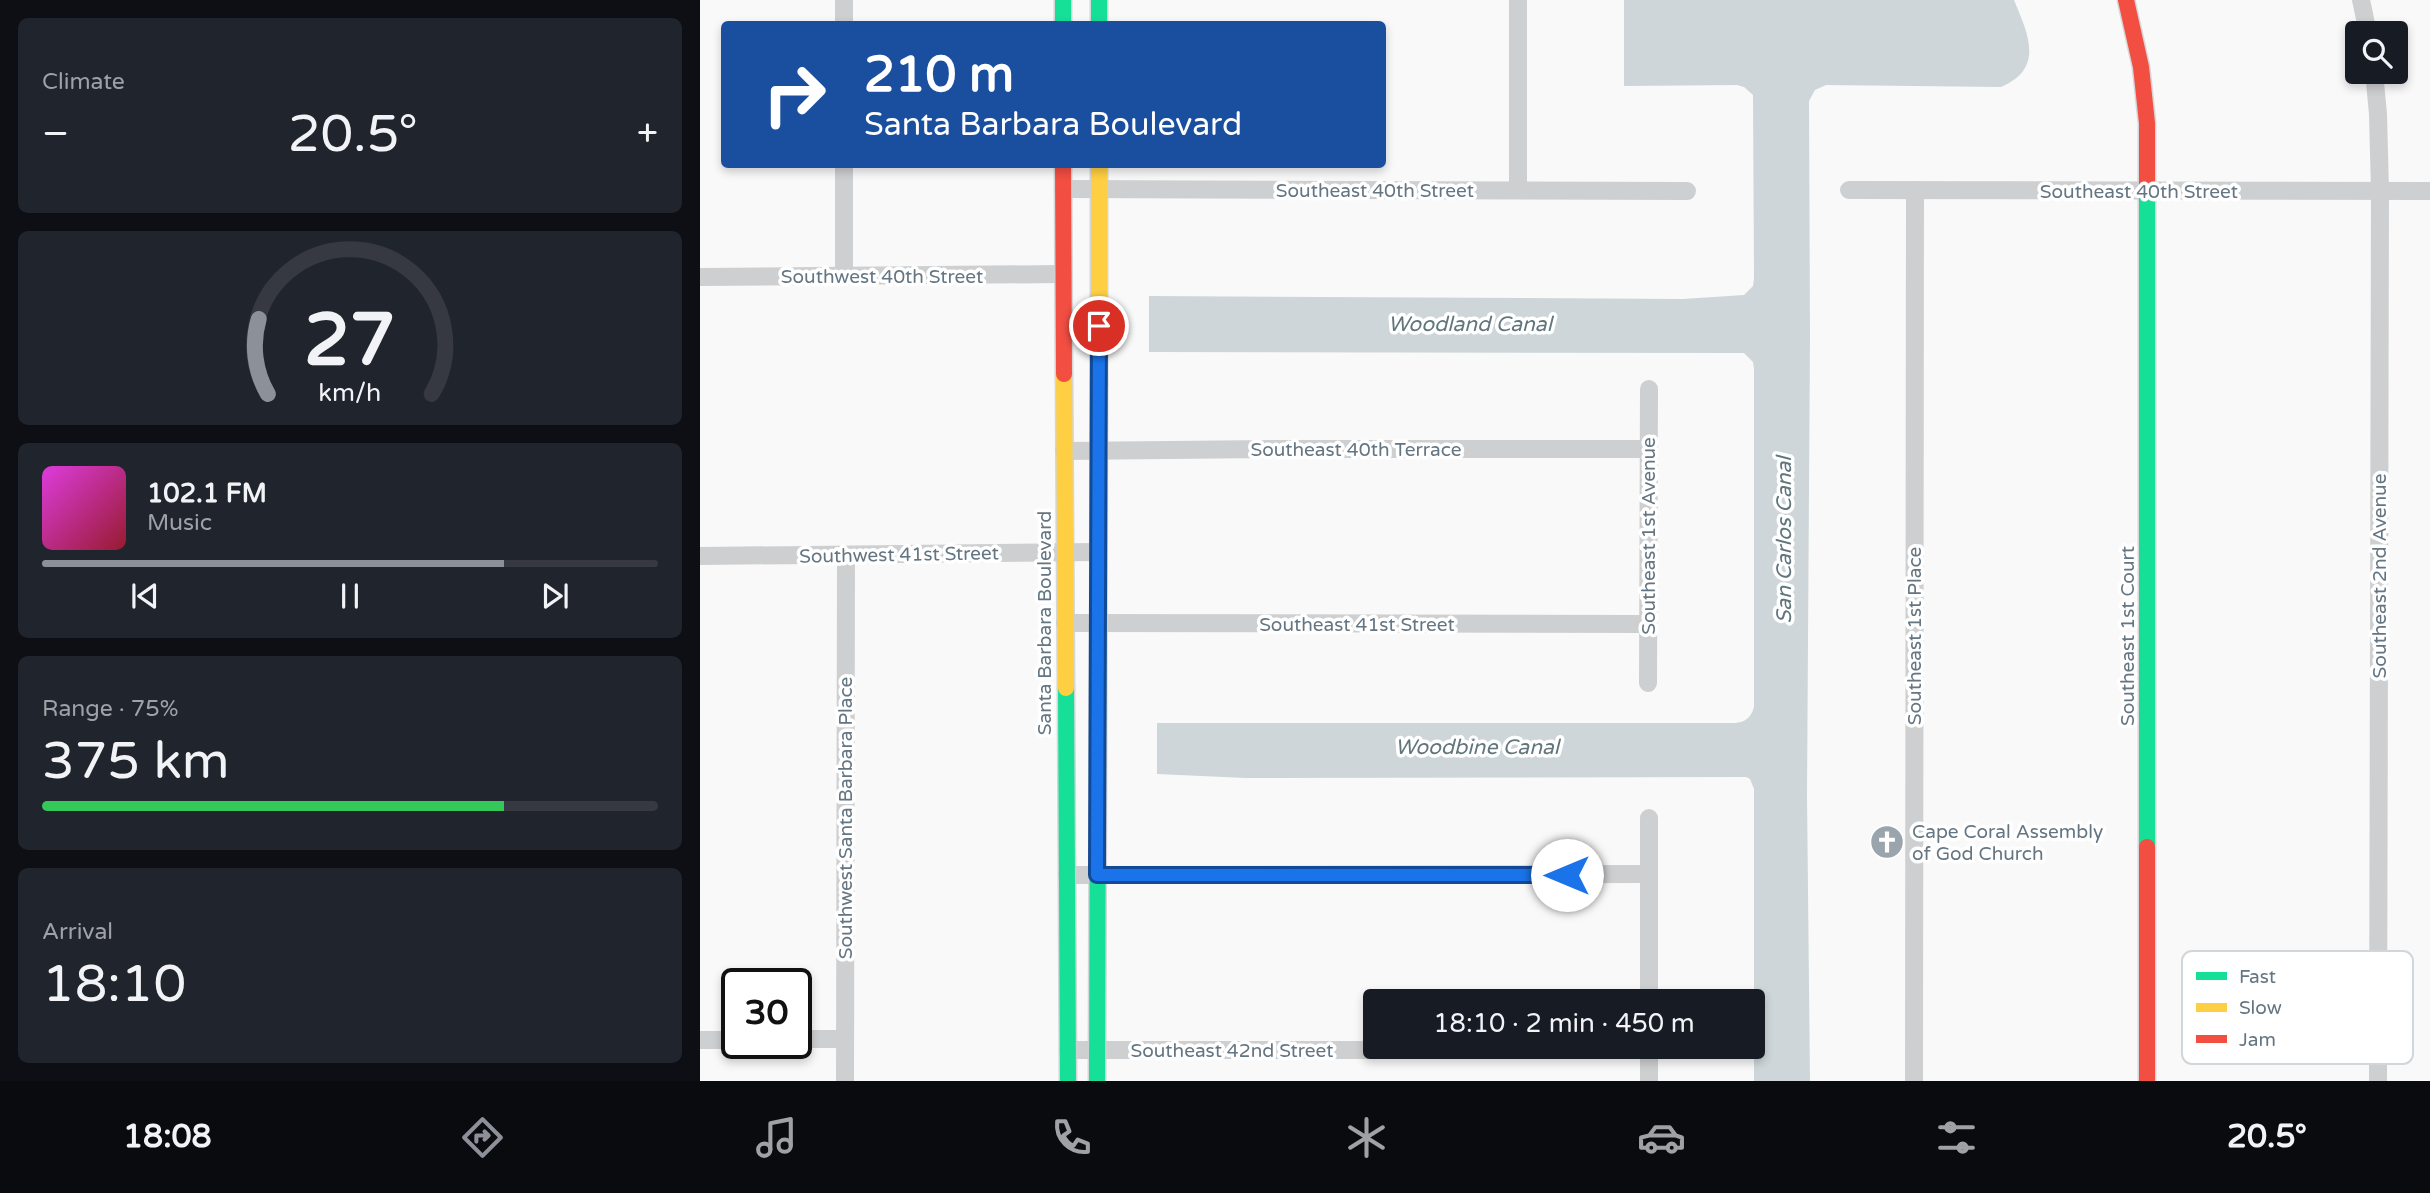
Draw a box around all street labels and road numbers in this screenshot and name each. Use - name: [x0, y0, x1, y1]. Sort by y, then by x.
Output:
- street label: Southeast 40th Street: [1276, 180, 1474, 202]
- street label: Southeast 40th Street: [2040, 181, 2238, 203]
- street label: Southwest 40th Street: [781, 266, 983, 288]
- street label: Southeast 1st Avenue: [1638, 437, 1660, 635]
- street label: Southeast 40th Terrace: [1250, 439, 1462, 461]
- street label: Southeast 2nd Avenue: [2369, 474, 2391, 678]
- street label: Santa Barbara Boulevard: [1034, 511, 1056, 735]
- street label: Southwest 41st Street: [799, 542, 999, 568]
- street label: Southeast 1st Court: [2117, 546, 2139, 726]
- street label: Southeast 1st Place: [1904, 547, 1926, 725]
- street label: Southeast 41st Street: [1259, 614, 1455, 636]
- street label: Southwest Santa Barbara Place: [835, 677, 857, 959]
- street label: Southeast 42nd Street: [1131, 1040, 1334, 1062]

